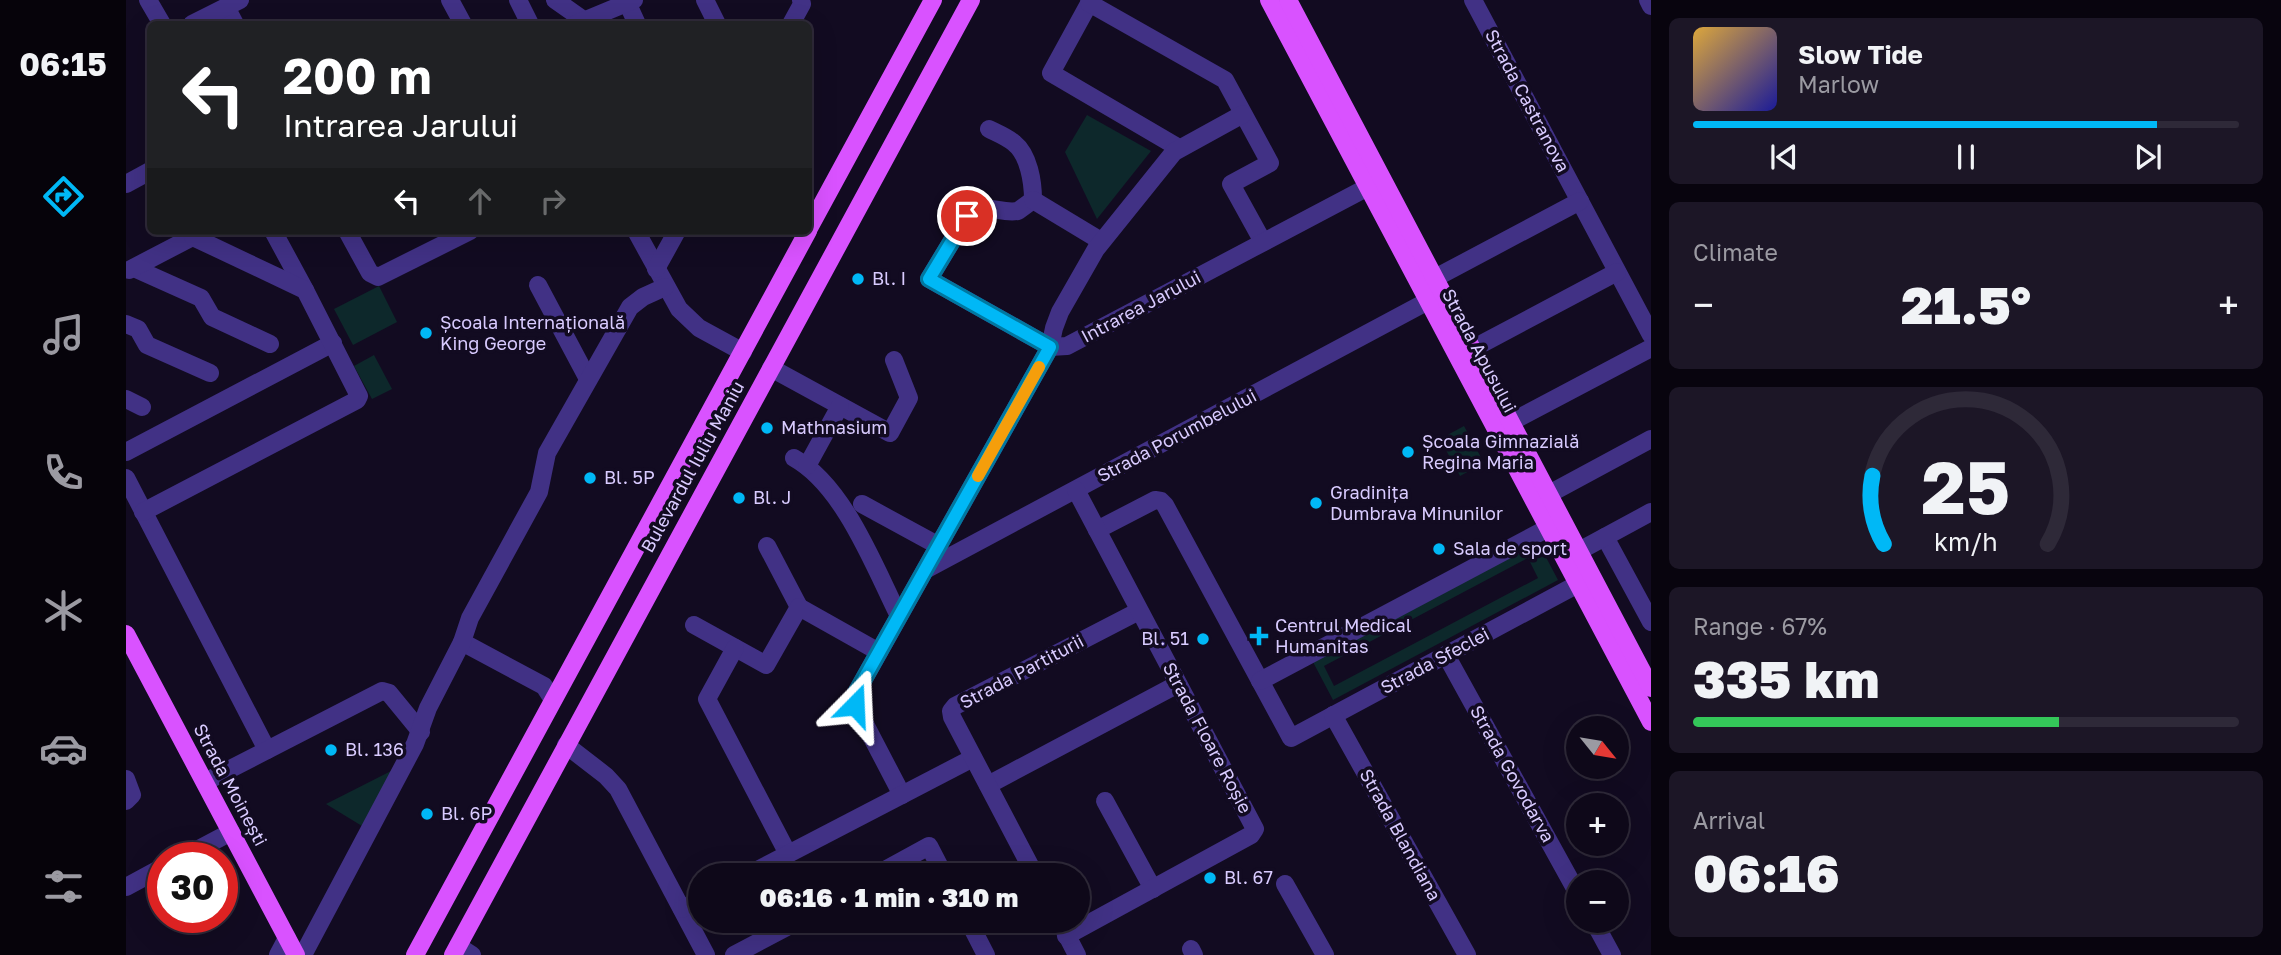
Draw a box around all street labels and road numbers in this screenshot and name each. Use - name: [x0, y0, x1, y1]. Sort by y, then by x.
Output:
- street label: Strada Castranova: [1481, 25, 1575, 176]
- street label: Intrarea Jarului: [1077, 265, 1204, 347]
- street label: Strada Apusului: [1438, 285, 1522, 416]
- street label: Bulevardul Iuliu Maniu: [636, 377, 748, 556]
- street label: Strada Porumbelului: [1093, 384, 1260, 486]
- street label: Strada Sfeclei: [1376, 622, 1493, 698]
- street label: Strada Partiturii: [956, 629, 1087, 713]
- street label: Strada Floare Roșie: [1159, 658, 1257, 817]
- street label: Strada Govodarva: [1466, 701, 1560, 846]
- street label: Strada Moinești: [189, 720, 272, 849]
- street label: Strada Blandiana: [1356, 765, 1446, 904]

